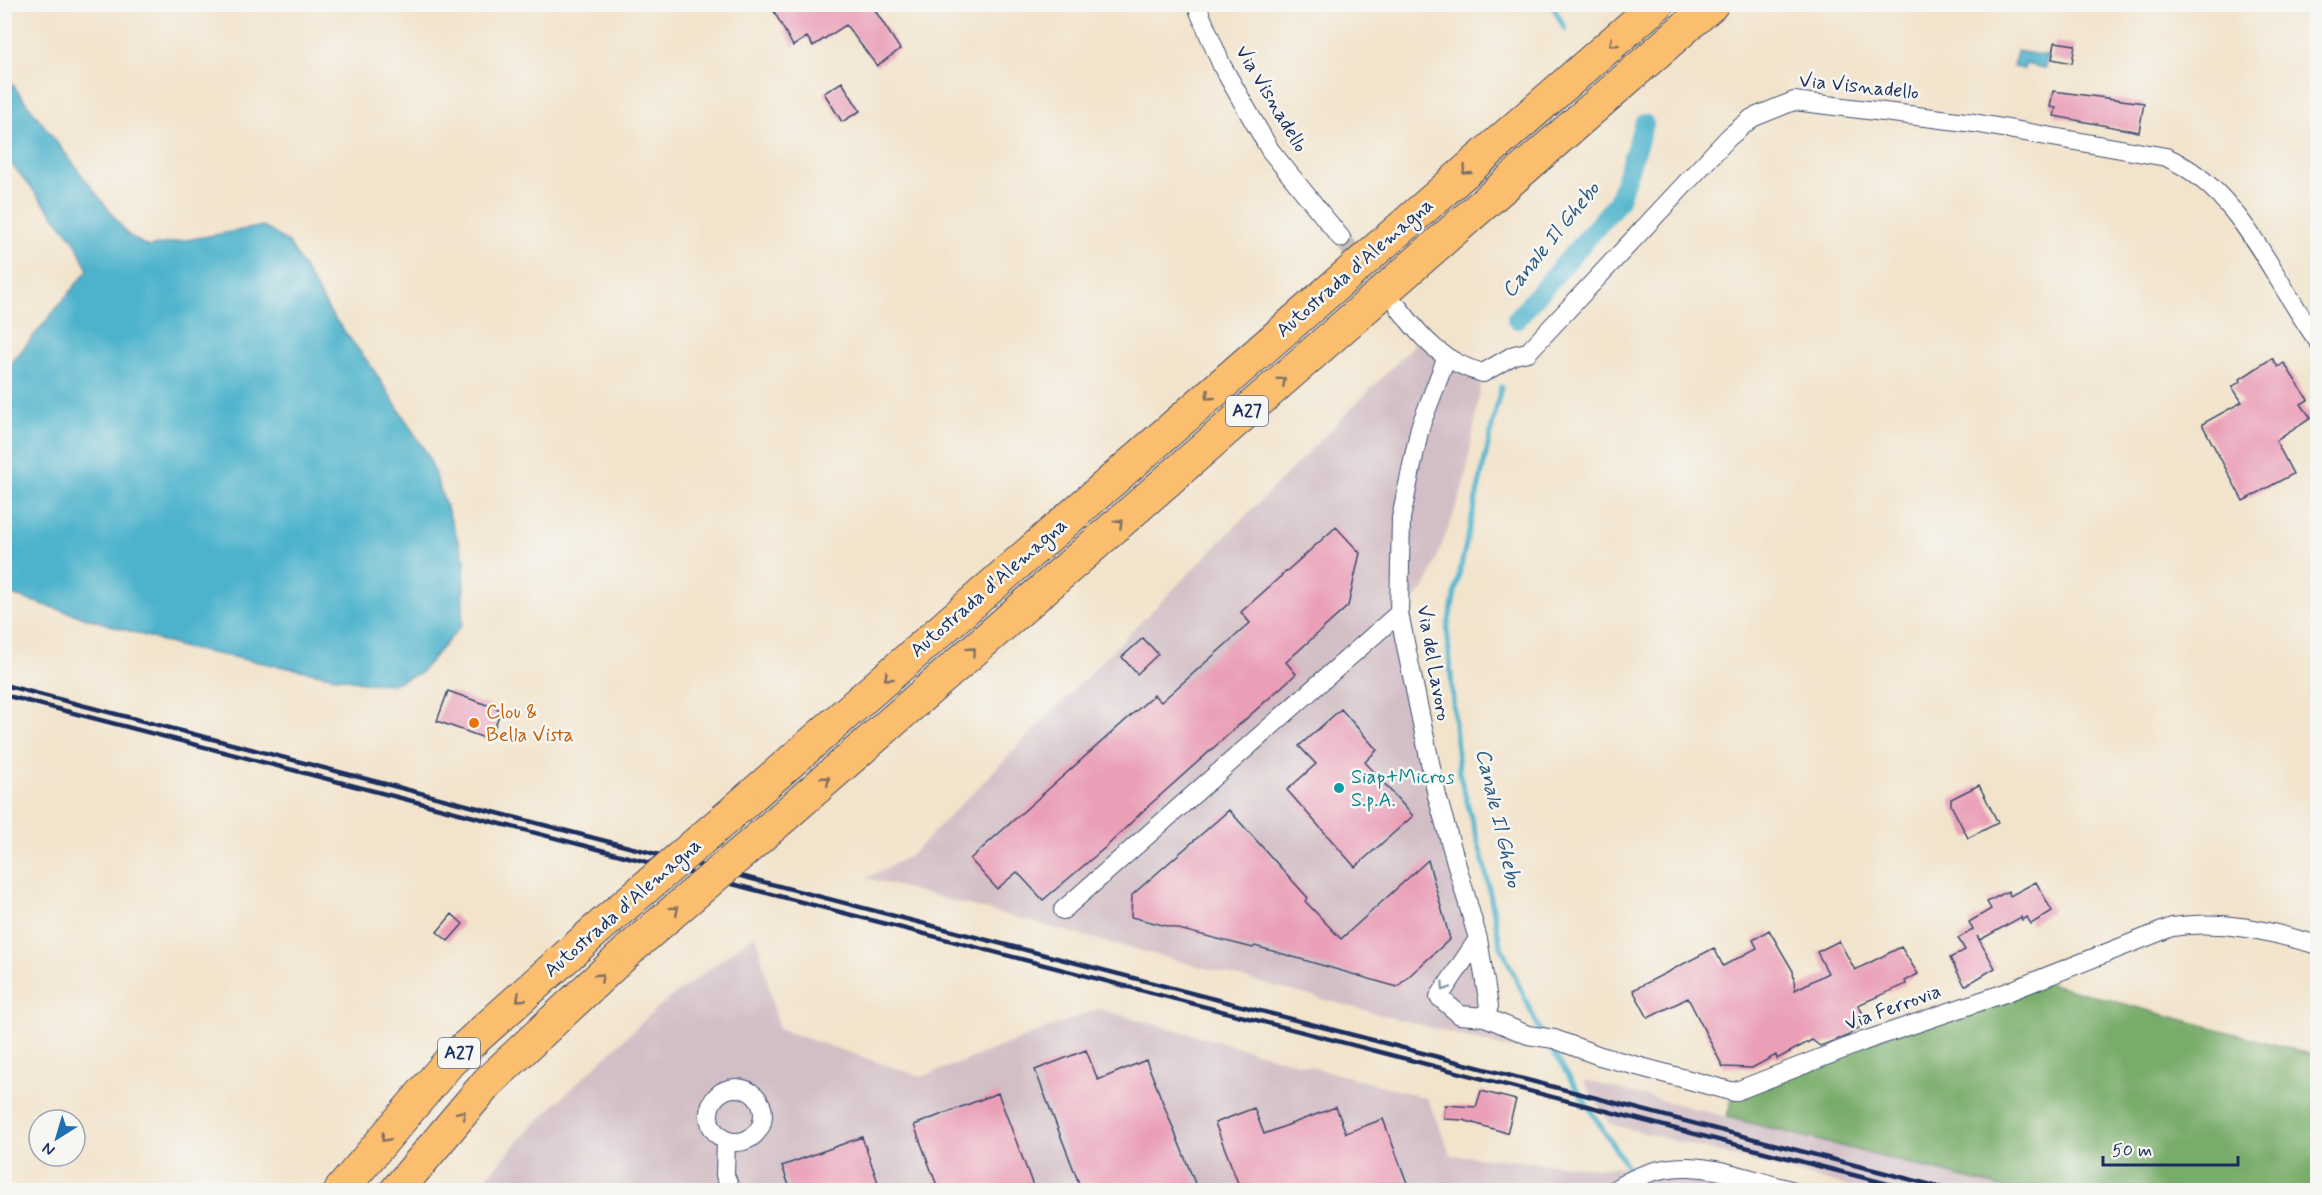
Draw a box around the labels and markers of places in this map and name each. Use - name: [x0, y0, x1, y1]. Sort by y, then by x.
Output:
- place label: Clou & Bella Vista: [486, 699, 574, 749]
- marker: Clou & Bella Vista: [467, 716, 481, 730]
- place label: Siap+Micros S.p.A.: [1351, 764, 1455, 814]
- marker: Siap+Micros S.p.A.: [1332, 781, 1346, 795]

